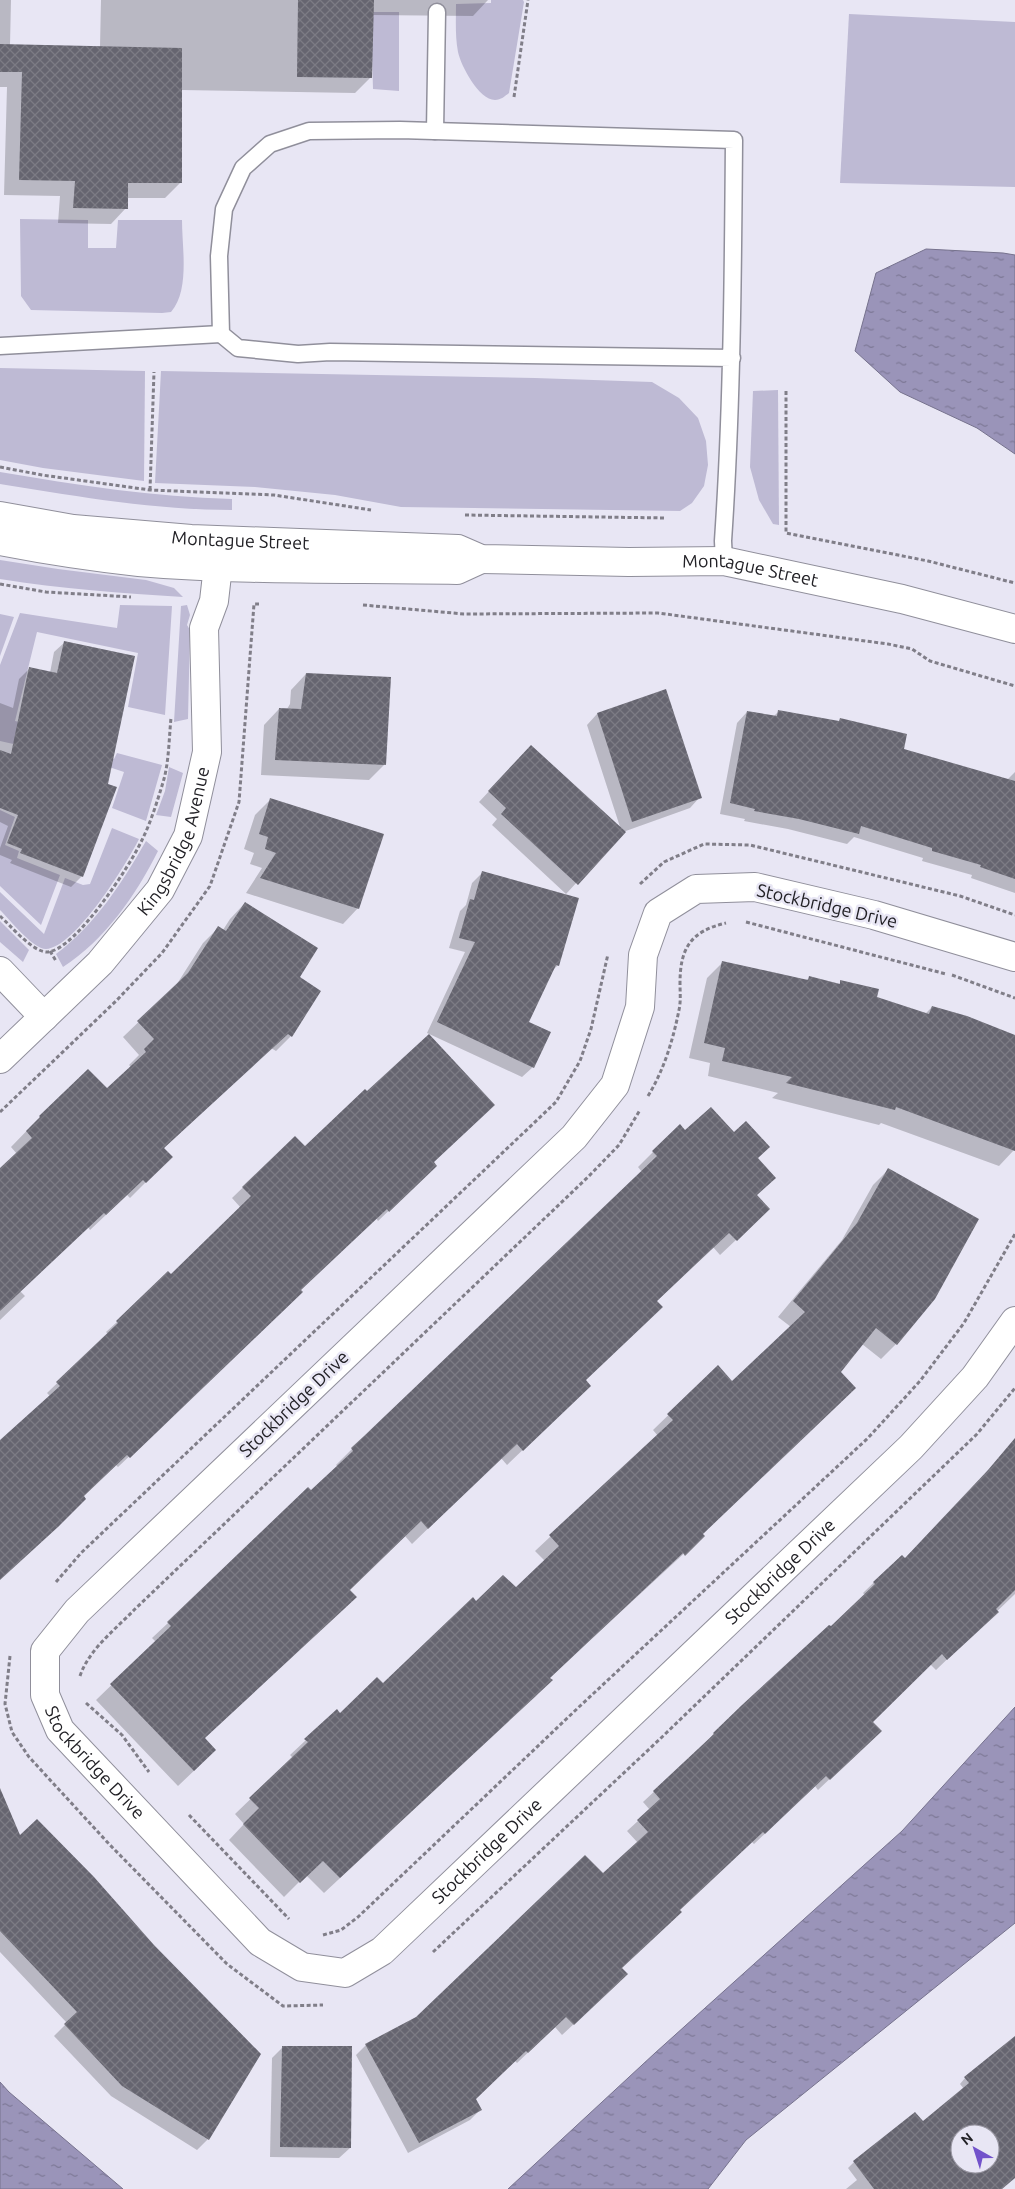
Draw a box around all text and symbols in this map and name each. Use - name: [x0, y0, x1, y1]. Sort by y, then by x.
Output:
- street label: Montague Street: [171, 526, 310, 552]
- street label: Montague Street: [682, 550, 820, 590]
- street label: Kingsbridge Avenue: [133, 765, 212, 919]
- street label: Stockbridge Drive: [755, 879, 899, 931]
- street label: Stockbridge Drive: [235, 1346, 352, 1460]
- street label: Stockbridge Drive: [721, 1514, 838, 1628]
- street label: Stockbridge Drive: [42, 1703, 149, 1822]
- street label: Stockbridge Drive: [427, 1793, 545, 1907]
- north arrow: [950, 2124, 1000, 2174]
- text: N: [958, 2129, 976, 2148]

